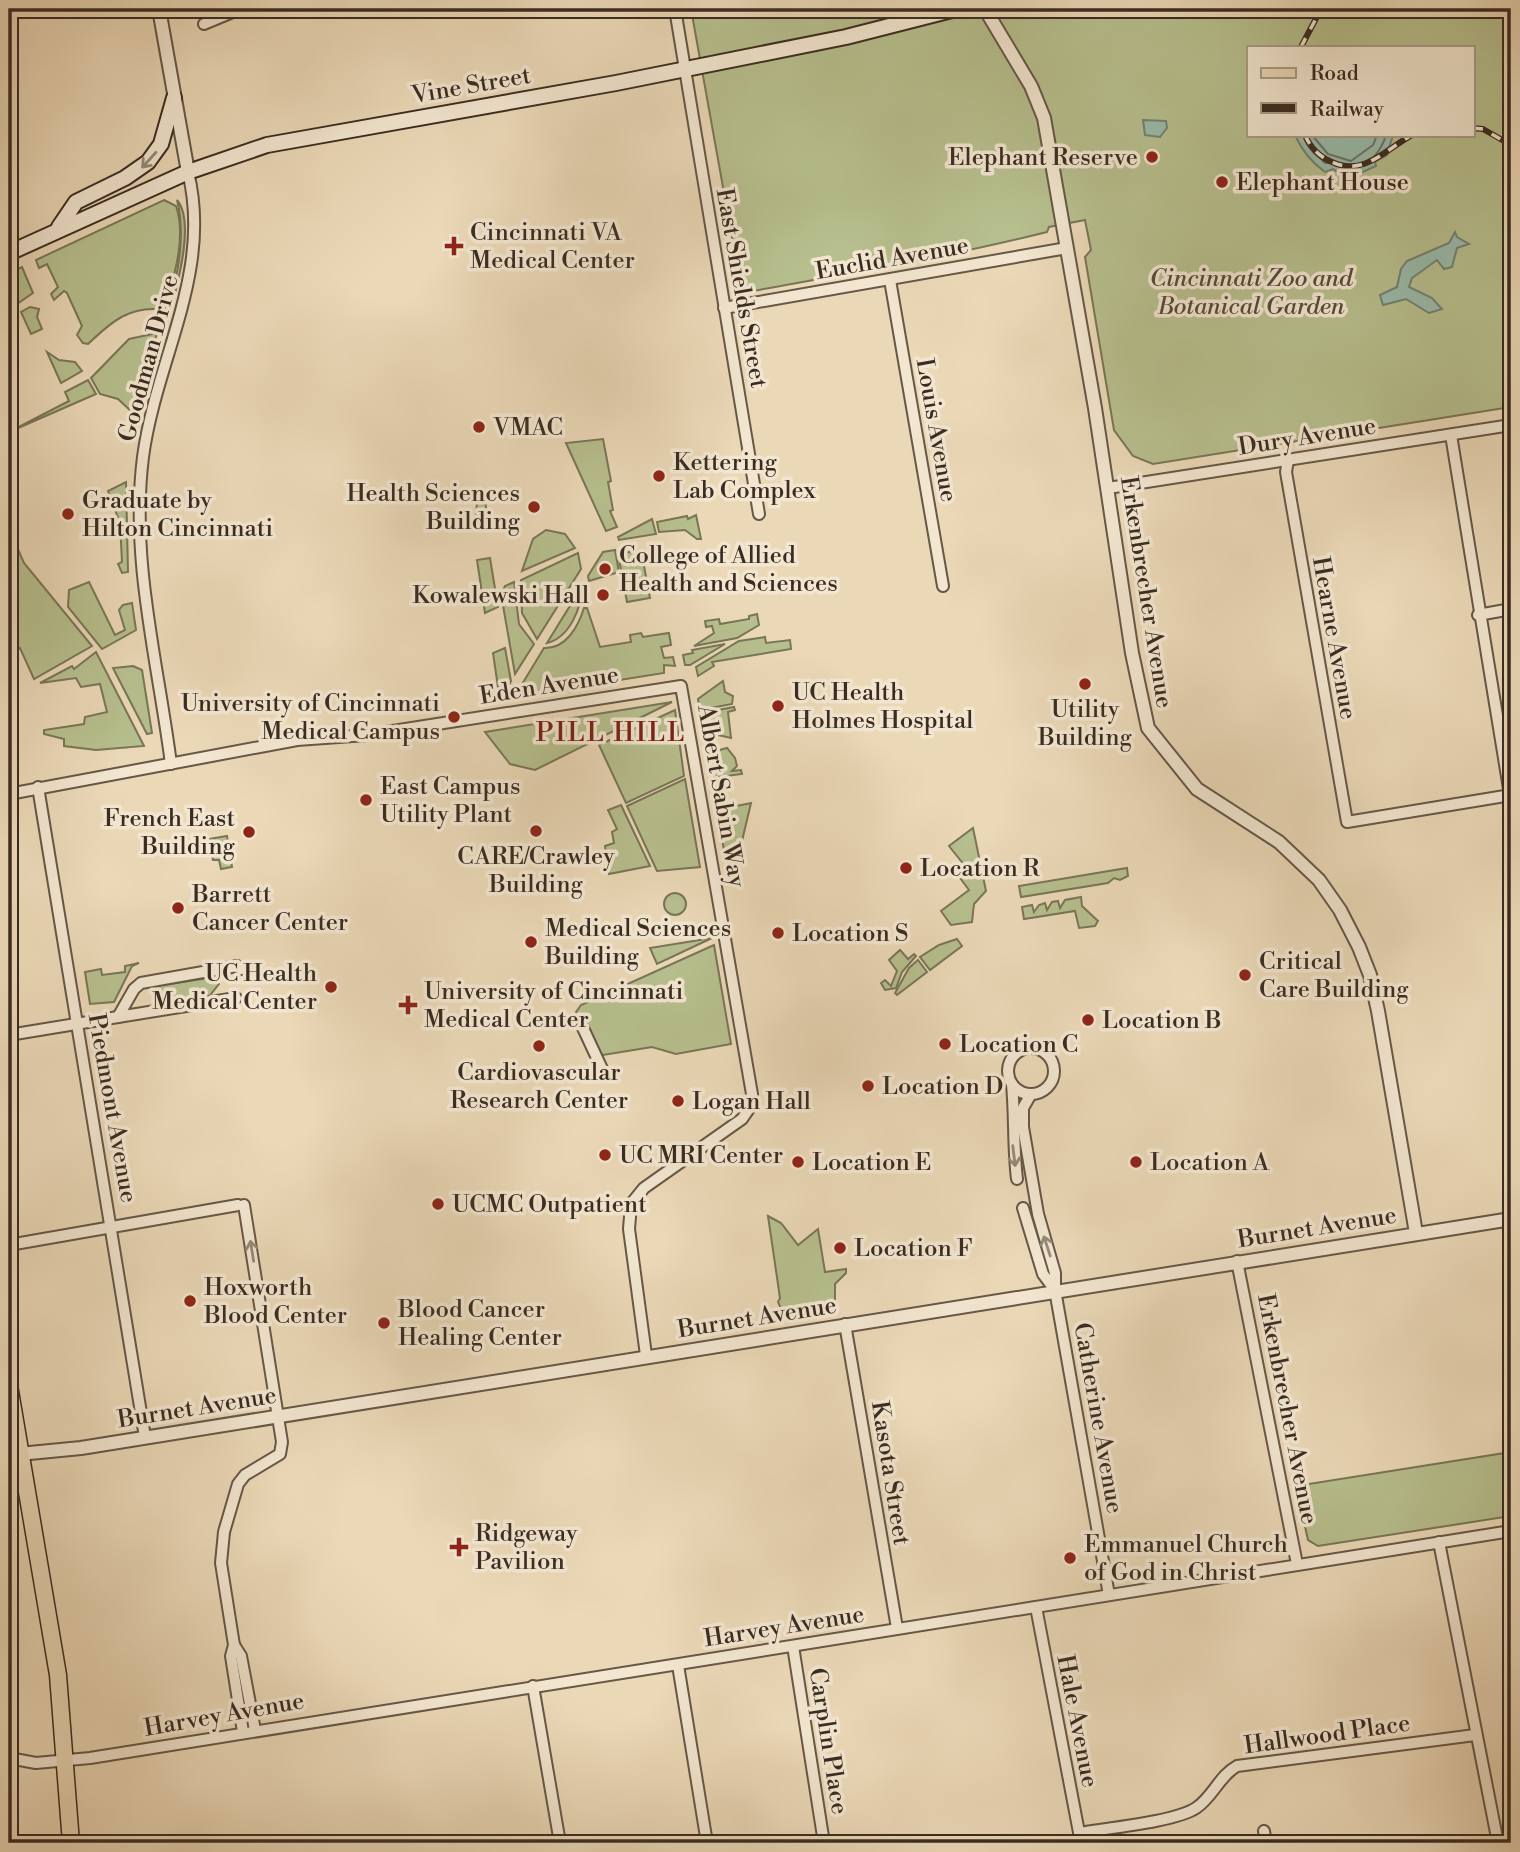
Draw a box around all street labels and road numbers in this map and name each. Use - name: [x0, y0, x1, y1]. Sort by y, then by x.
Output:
- street label: Vine Street: [408, 61, 533, 111]
- street label: East Shields Street: [709, 186, 773, 391]
- street label: Euclid Avenue: [813, 231, 971, 287]
- street label: Goodman Drive: [112, 271, 186, 445]
- street label: Louis Avenue: [909, 356, 963, 504]
- street label: Dury Avenue: [1236, 411, 1378, 463]
- street label: Erkenbrecher Avenue: [1113, 474, 1179, 710]
- street label: Hearne Avenue: [1305, 554, 1363, 722]
- street label: Eden Avenue: [477, 660, 621, 712]
- street label: Albert Sabin Way: [690, 702, 752, 890]
- street label: Piedmont Avenue: [81, 1011, 143, 1205]
- street label: Burnet Avenue: [1235, 1201, 1399, 1255]
- street label: Burnet Avenue: [675, 1291, 839, 1345]
- street label: Erkenbrecher Avenue: [1250, 1291, 1324, 1527]
- street label: Catherine Avenue: [1066, 1320, 1130, 1516]
- street label: Burnet Avenue: [115, 1381, 279, 1435]
- street label: Kasota Street: [864, 1399, 916, 1548]
- street label: Harvey Avenue: [702, 1600, 867, 1654]
- street label: Hale Avenue: [1049, 1652, 1105, 1790]
- street label: Carplin Place: [802, 1666, 854, 1816]
- street label: Harvey Avenue: [142, 1686, 307, 1744]
- street label: Hallwood Place: [1242, 1708, 1412, 1761]

